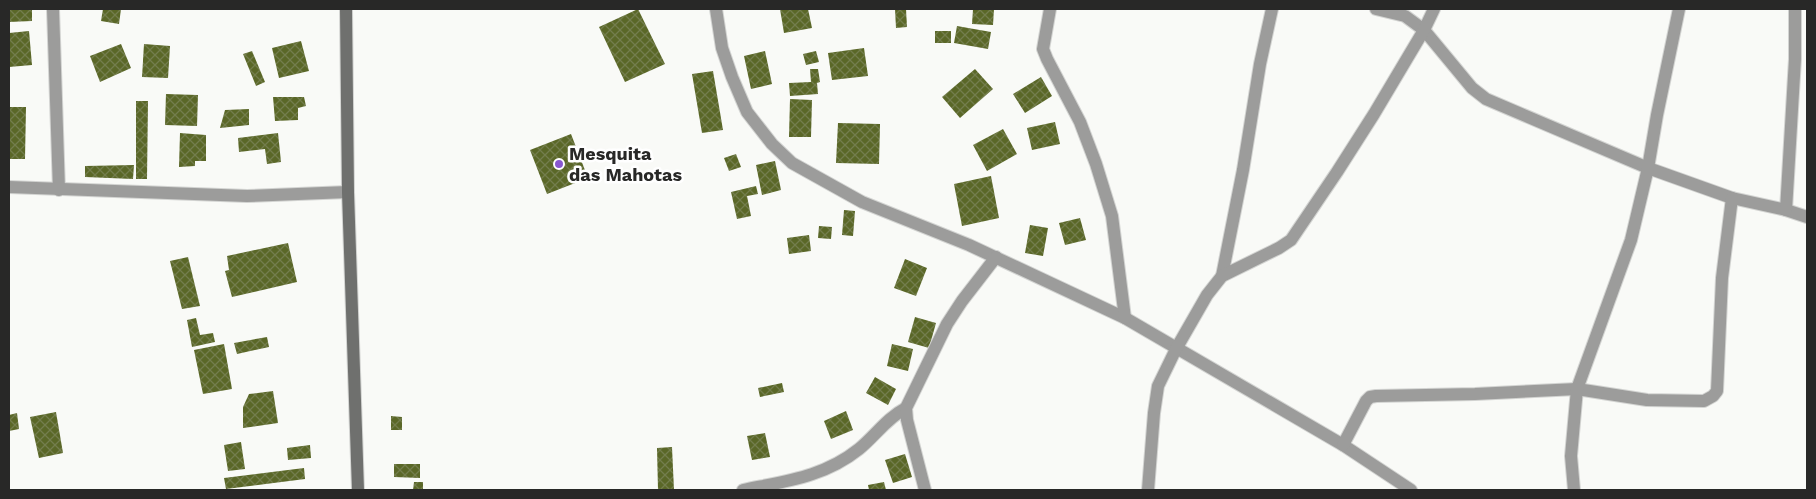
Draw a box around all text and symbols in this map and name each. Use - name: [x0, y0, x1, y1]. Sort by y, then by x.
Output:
- place label: Mesquita das Mahotas: [569, 143, 683, 185]
- marker: Mesquita das Mahotas: [553, 158, 565, 170]

